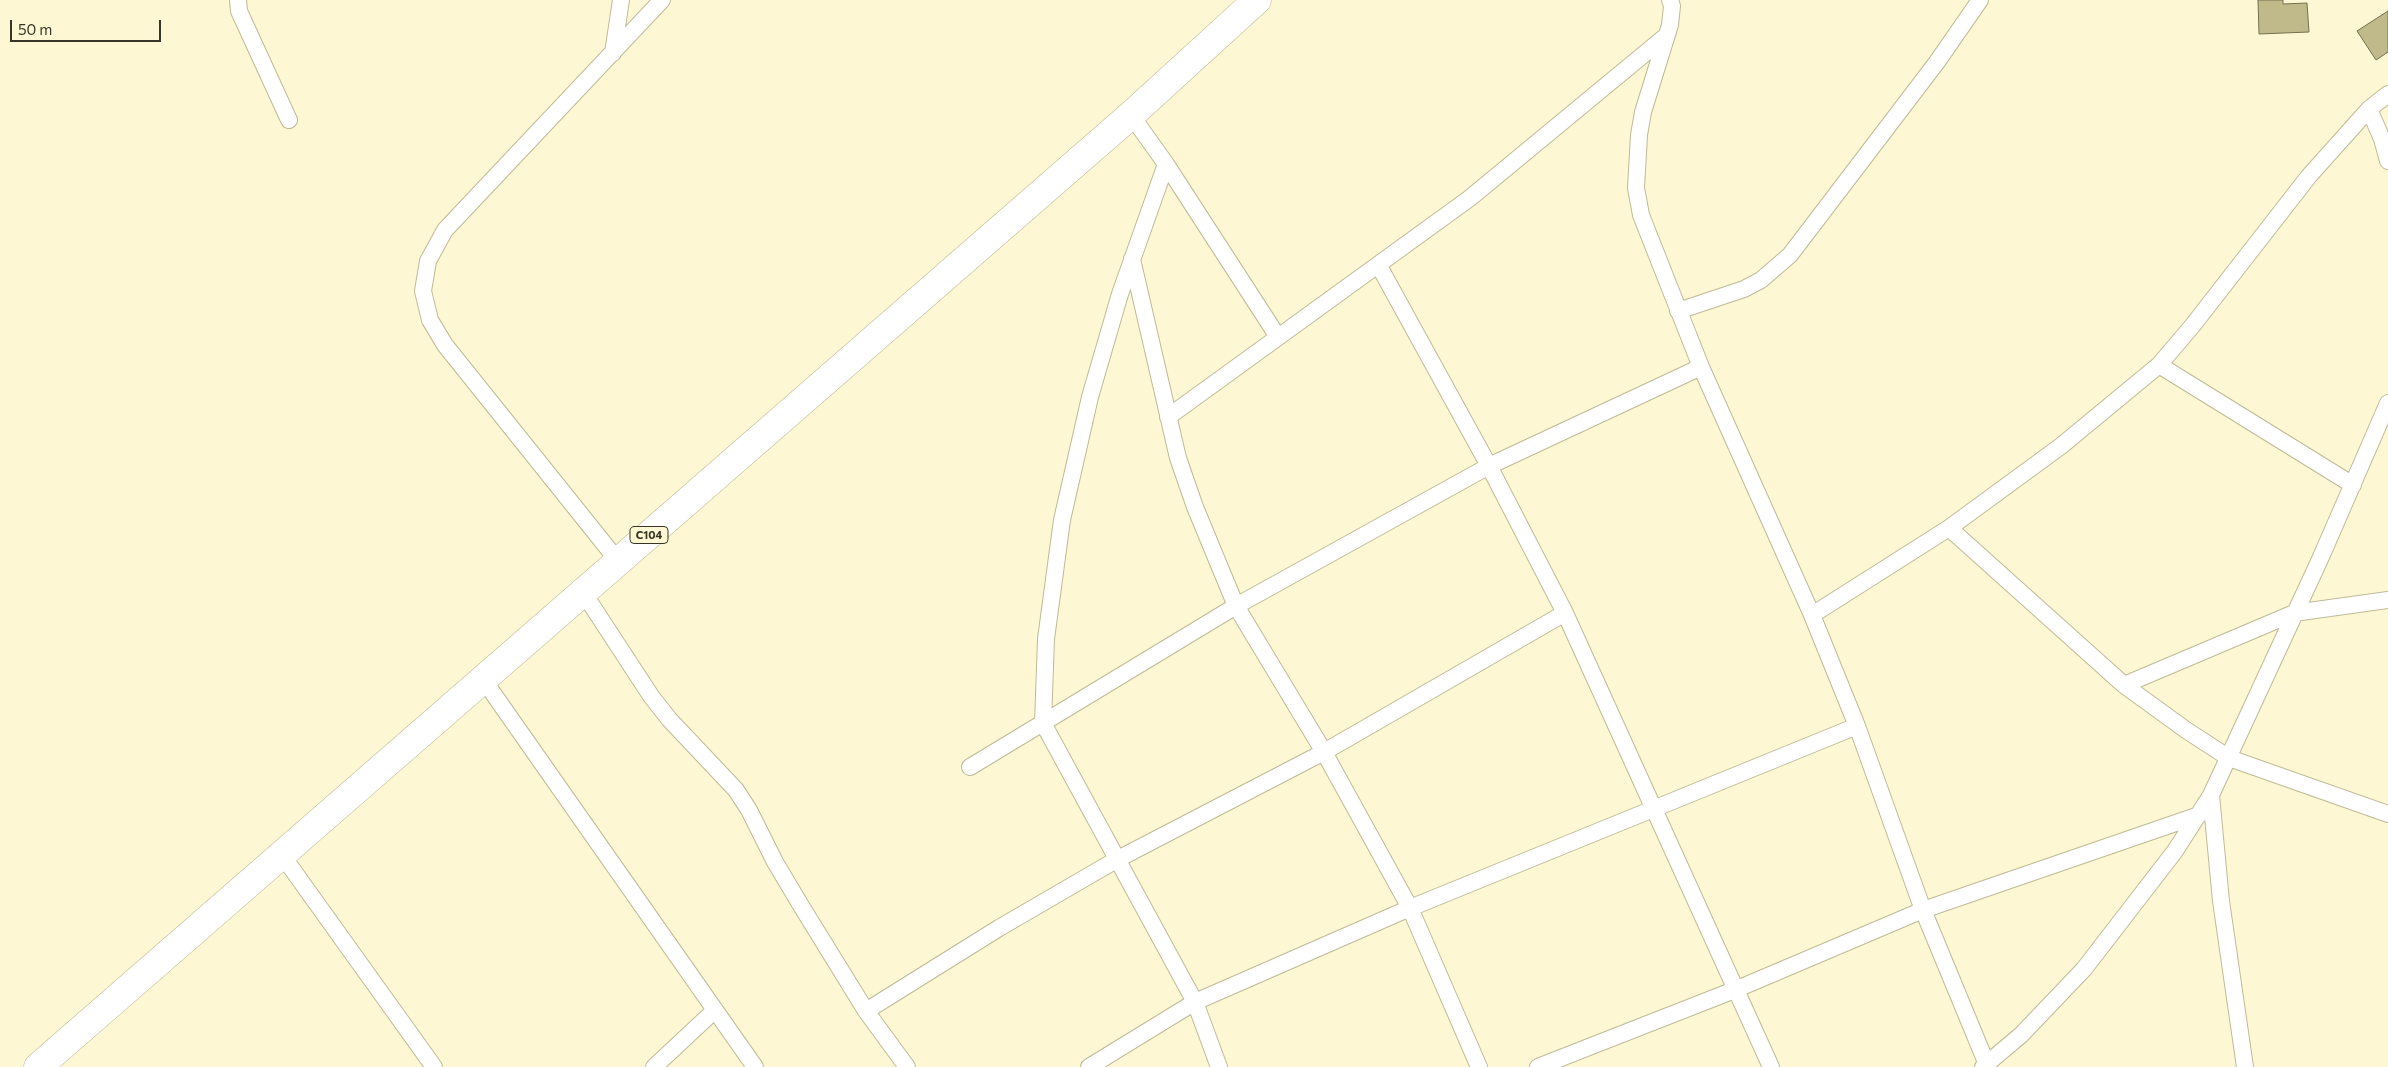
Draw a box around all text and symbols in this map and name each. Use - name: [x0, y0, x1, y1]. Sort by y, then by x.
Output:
- scale bar: [12, 10, 164, 42]
- text: 50 m: [18, 20, 52, 38]
- road number: C104: [630, 526, 668, 544]

